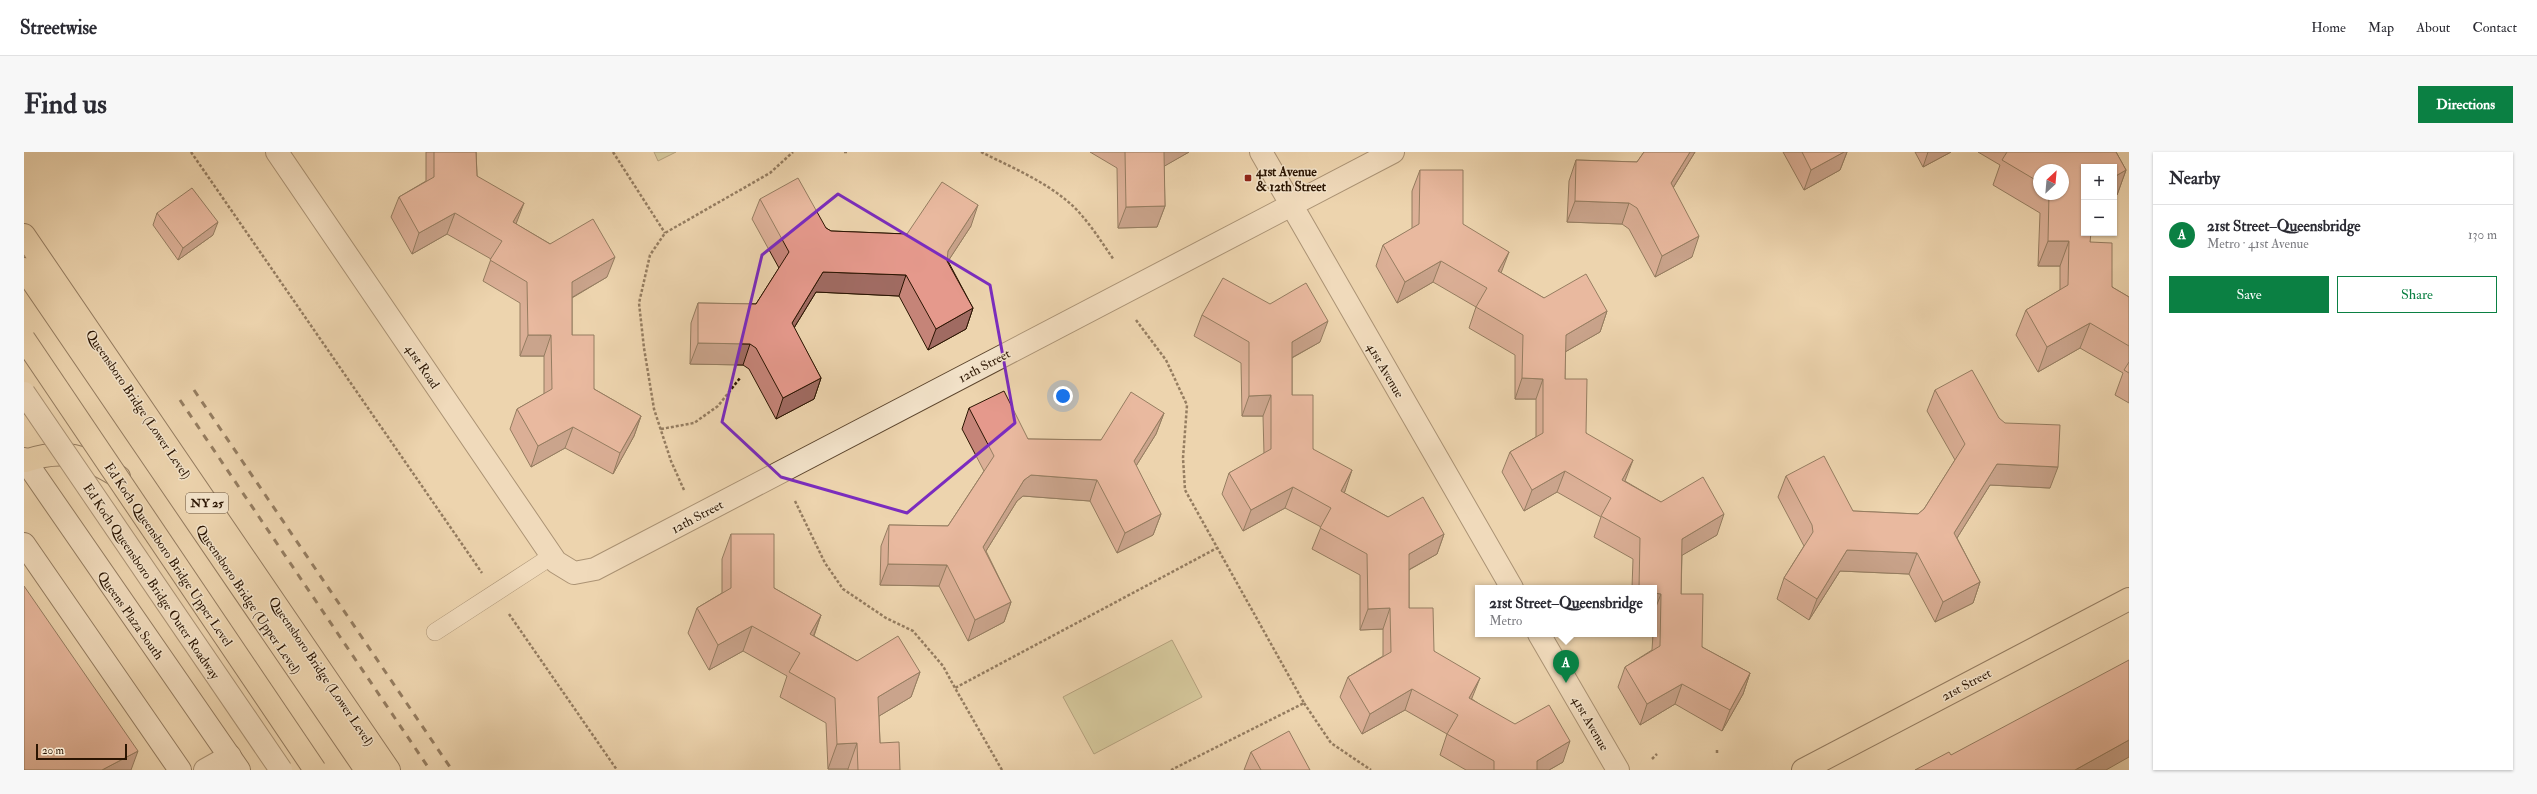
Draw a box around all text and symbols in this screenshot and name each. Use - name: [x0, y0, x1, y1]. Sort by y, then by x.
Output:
- text: Streetwise: [20, 16, 97, 40]
- text: Home: [2311, 19, 2346, 36]
- text: Map: [2368, 19, 2394, 36]
- text: About: [2416, 19, 2450, 36]
- text: Contact: [2472, 19, 2517, 36]
- button: Directions: [2418, 86, 2513, 123]
- text: Find us: [24, 87, 107, 122]
- place label: 41st Avenue & 12th Street: [1255, 164, 1327, 195]
- north arrow: [2033, 164, 2069, 200]
- map controls: [2081, 164, 2117, 236]
- button: +: [2081, 164, 2117, 200]
- text: Nearby: [2169, 168, 2220, 189]
- marker: 41st Avenue & 12th Street: [1243, 173, 1253, 183]
- button: −: [2081, 200, 2117, 236]
- text: 21st Street–Queensbridge: [2207, 217, 2361, 236]
- text: A: [2178, 227, 2186, 243]
- text: 130 m: [2468, 227, 2497, 243]
- text: Metro · 41st Avenue: [2207, 236, 2309, 252]
- button: Save: [2169, 276, 2329, 313]
- button: Share: [2337, 276, 2497, 313]
- street label: Queensboro Bridge (Lower Level): [82, 327, 194, 482]
- street label: 41st Avenue: [1363, 340, 1408, 401]
- street label: 41st Road: [401, 341, 443, 392]
- street label: 12th Street: [956, 346, 1013, 386]
- your location: [1053, 386, 1073, 406]
- street label: Ed Koch Queensboro Bridge Upper Level: [100, 460, 236, 651]
- street label: Ed Koch Queensboro Bridge Outer Roadway: [79, 481, 223, 683]
- road number: NY 25: [186, 493, 228, 513]
- street label: 12th Street: [669, 497, 726, 537]
- street label: Queensboro Bridge (Upper Level): [191, 522, 304, 678]
- street label: Queens Plaza South: [94, 568, 167, 663]
- popup: [1475, 585, 1657, 637]
- street label: Queensboro Bridge (Lower Level): [265, 594, 377, 749]
- text: 21st Street–Queensbridge: [1489, 594, 1643, 613]
- text: Metro: [1489, 613, 1522, 629]
- pin: A: [1553, 650, 1579, 683]
- street label: 21st Street: [1939, 665, 1994, 705]
- street label: 41st Avenue: [1568, 693, 1613, 754]
- scale bar: [36, 742, 127, 761]
- text: 20 m: [42, 744, 64, 757]

